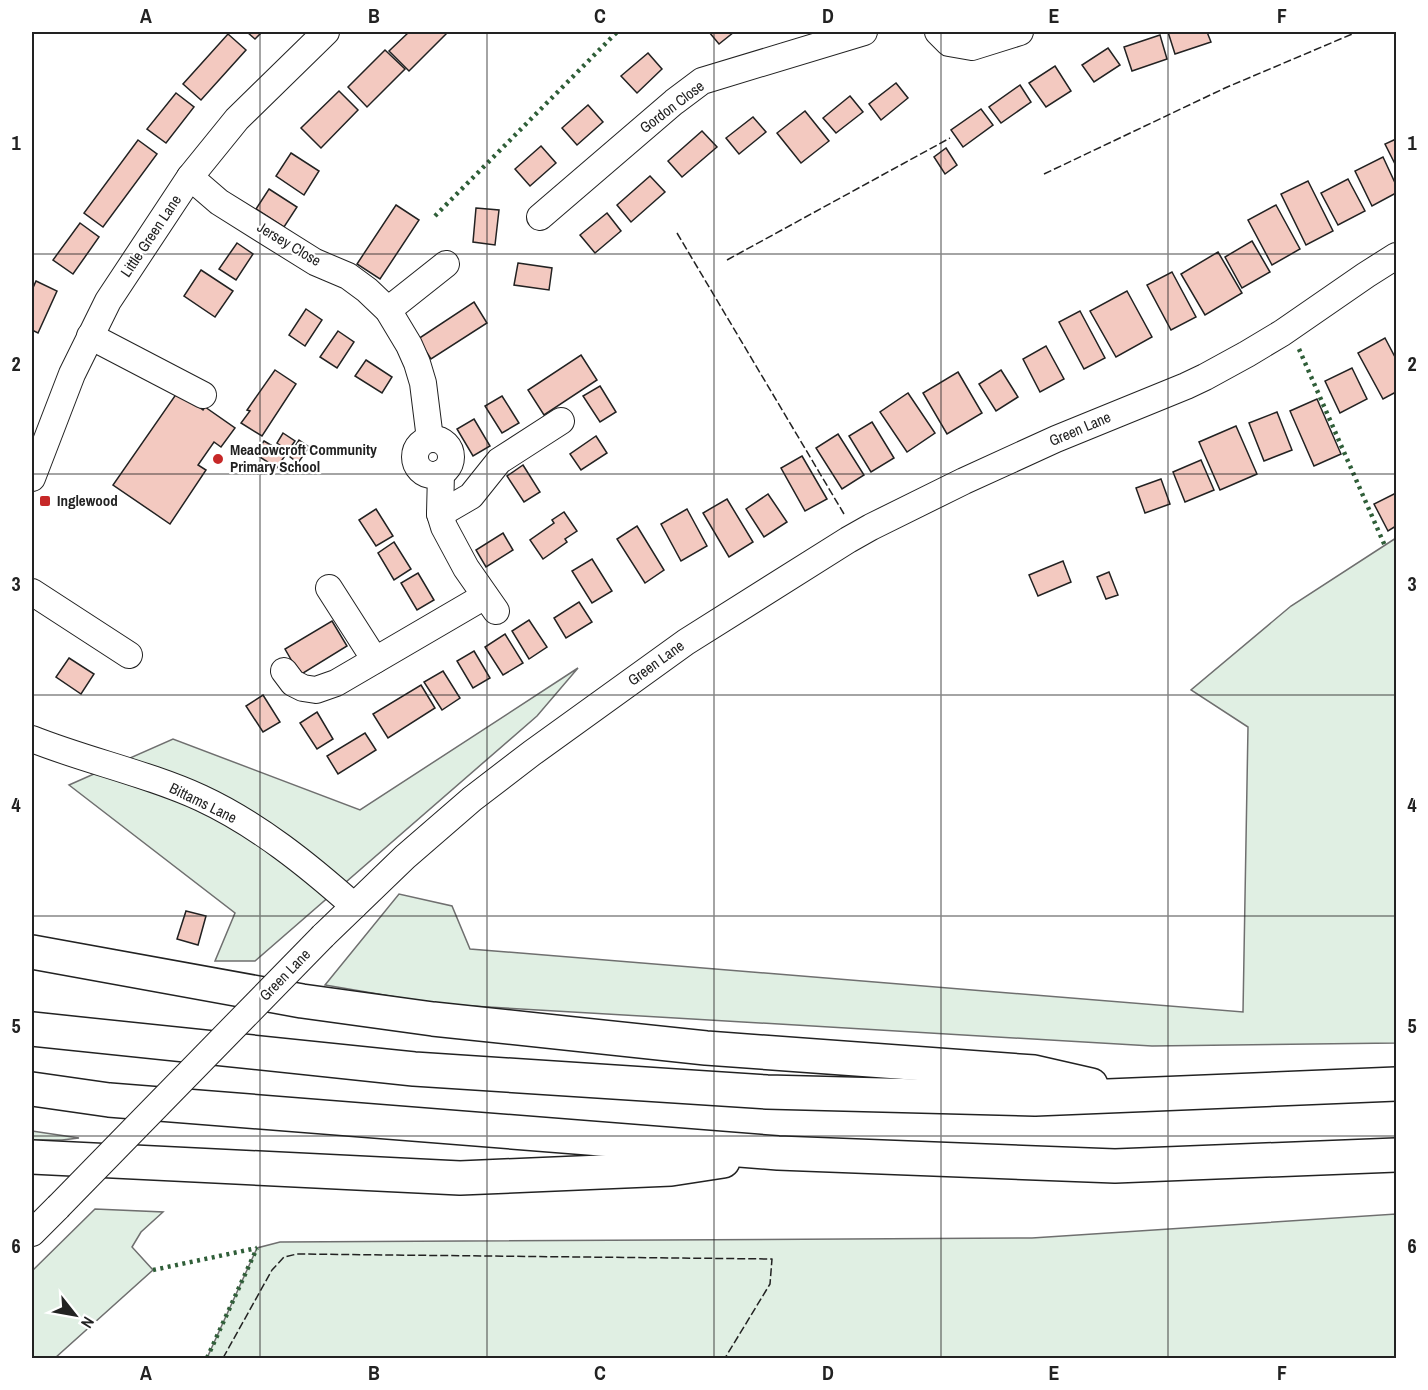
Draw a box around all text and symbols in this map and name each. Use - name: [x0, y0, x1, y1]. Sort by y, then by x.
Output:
- text: A: [140, 2, 152, 29]
- text: B: [368, 2, 380, 29]
- text: C: [594, 2, 606, 29]
- text: D: [822, 2, 834, 29]
- text: E: [1049, 2, 1060, 29]
- text: F: [1277, 2, 1287, 29]
- street label: Gordon Close: [635, 75, 708, 138]
- text: 1: [11, 129, 21, 156]
- text: 1: [1407, 129, 1417, 156]
- street label: Little Green Lane: [115, 190, 186, 281]
- street label: Jersey Close: [253, 216, 325, 271]
- text: 2: [11, 350, 21, 377]
- text: 2: [1407, 350, 1417, 377]
- street label: Green Lane: [1046, 406, 1114, 451]
- place label: Meadowcroft Community Primary School: [230, 439, 377, 477]
- marker: Meadowcroft Community Primary School: [211, 452, 225, 466]
- place label: Inglewood: [57, 490, 118, 511]
- marker: Inglewood: [38, 494, 52, 508]
- text: 3: [11, 570, 21, 597]
- text: 3: [1407, 570, 1417, 597]
- street label: Green Lane: [623, 635, 688, 690]
- street label: Bittams Lane: [166, 777, 241, 828]
- text: 4: [11, 791, 21, 818]
- text: 4: [1407, 791, 1417, 818]
- street label: Green Lane: [255, 944, 315, 1005]
- text: 5: [11, 1012, 21, 1039]
- text: 5: [1407, 1012, 1417, 1039]
- text: 6: [11, 1232, 21, 1259]
- text: 6: [1407, 1232, 1417, 1259]
- north arrow: [45, 1285, 105, 1345]
- text: N: [76, 1313, 100, 1332]
- text: A: [140, 1359, 152, 1386]
- text: B: [368, 1359, 380, 1386]
- text: C: [594, 1359, 606, 1386]
- text: D: [822, 1359, 834, 1386]
- text: E: [1049, 1359, 1060, 1386]
- text: F: [1277, 1359, 1287, 1386]

